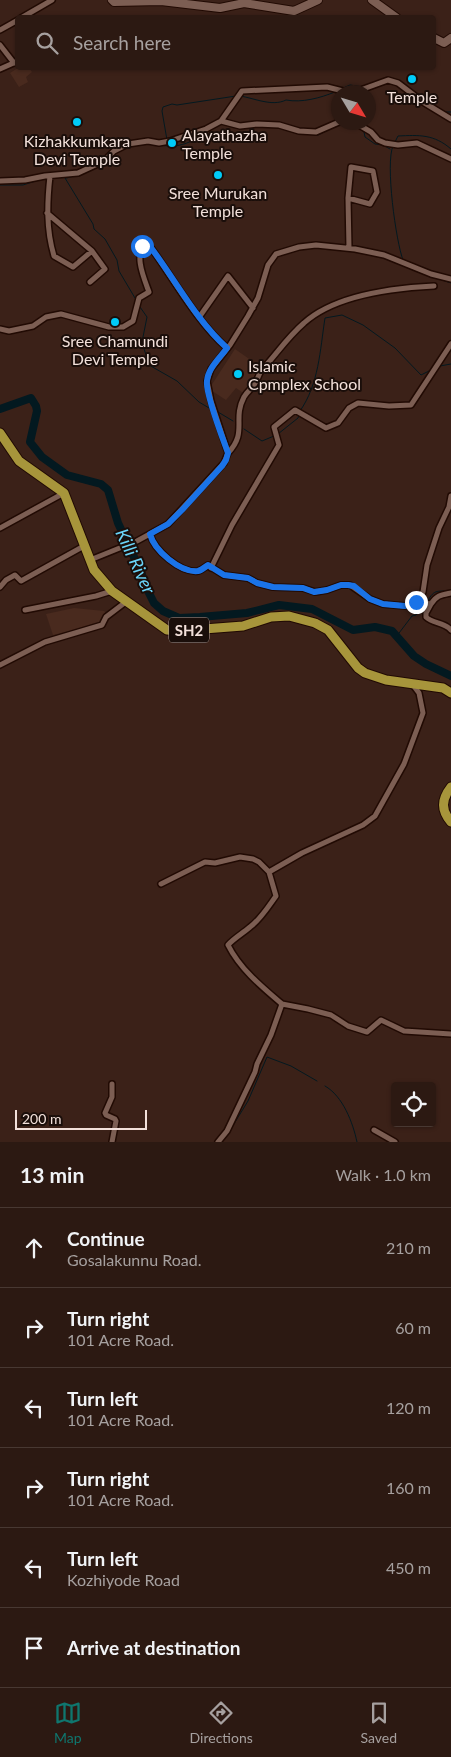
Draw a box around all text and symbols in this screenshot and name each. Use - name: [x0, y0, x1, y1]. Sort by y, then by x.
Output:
- search box: [15, 15, 436, 70]
- icon: search: [33, 29, 61, 57]
- text: Search here: [73, 31, 171, 54]
- marker: Temple: [406, 73, 418, 85]
- north arrow: [331, 85, 376, 130]
- place label: Temple: [387, 87, 437, 106]
- marker: Kizhakkumkara Devi Temple: [71, 116, 83, 128]
- place label: Alayathazha Temple: [182, 125, 267, 162]
- place label: Kizhakkumkara Devi Temple: [24, 131, 130, 168]
- marker: Alayathazha Temple: [166, 137, 178, 149]
- marker: Sree Murukan Temple: [212, 169, 224, 181]
- place label: Sree Murukan Temple: [169, 183, 267, 220]
- route start: [131, 235, 154, 258]
- marker: Sree Chamundi Devi Temple: [109, 316, 121, 328]
- place label: Sree Chamundi Devi Temple: [62, 331, 168, 368]
- place label: Islamic Cpmplex School: [248, 356, 361, 393]
- marker: Islamic Cpmplex School: [232, 368, 244, 380]
- water label: Killi River: [111, 525, 161, 598]
- route end: [405, 591, 428, 614]
- road number: SH2: [169, 618, 209, 642]
- map controls: [391, 1082, 436, 1127]
- button: locate: [391, 1082, 436, 1127]
- scale bar: [15, 1107, 148, 1130]
- text: 200 m: [22, 1110, 61, 1127]
- text: 13 min: [20, 1162, 84, 1187]
- text: Walk · 1.0 km: [335, 1165, 431, 1184]
- text: Continue: [67, 1227, 145, 1250]
- icon: ahead: [20, 1234, 48, 1262]
- text: 210 m: [386, 1238, 431, 1257]
- text: Gosalakunnu Road.: [67, 1250, 201, 1269]
- text: Turn right: [67, 1307, 149, 1330]
- icon: right: [20, 1314, 48, 1342]
- text: 60 m: [395, 1318, 431, 1337]
- text: 101 Acre Road.: [67, 1330, 174, 1349]
- text: Turn left: [67, 1387, 138, 1410]
- icon: left: [20, 1394, 48, 1422]
- text: 120 m: [386, 1398, 431, 1417]
- text: 101 Acre Road.: [67, 1410, 174, 1429]
- text: Turn right: [67, 1467, 149, 1490]
- icon: right: [20, 1474, 48, 1502]
- text: 160 m: [386, 1478, 431, 1497]
- text: 101 Acre Road.: [67, 1490, 174, 1509]
- text: Turn left: [67, 1547, 138, 1570]
- icon: left: [20, 1554, 48, 1582]
- text: 450 m: [386, 1558, 431, 1577]
- text: Kozhiyode Road: [67, 1570, 180, 1589]
- icon: arrive: [20, 1634, 48, 1662]
- text: Arrive at destination: [67, 1636, 240, 1659]
- tab: Map: [54, 1699, 82, 1746]
- tab: Directions: [190, 1699, 253, 1746]
- tab: Saved: [361, 1699, 397, 1746]

